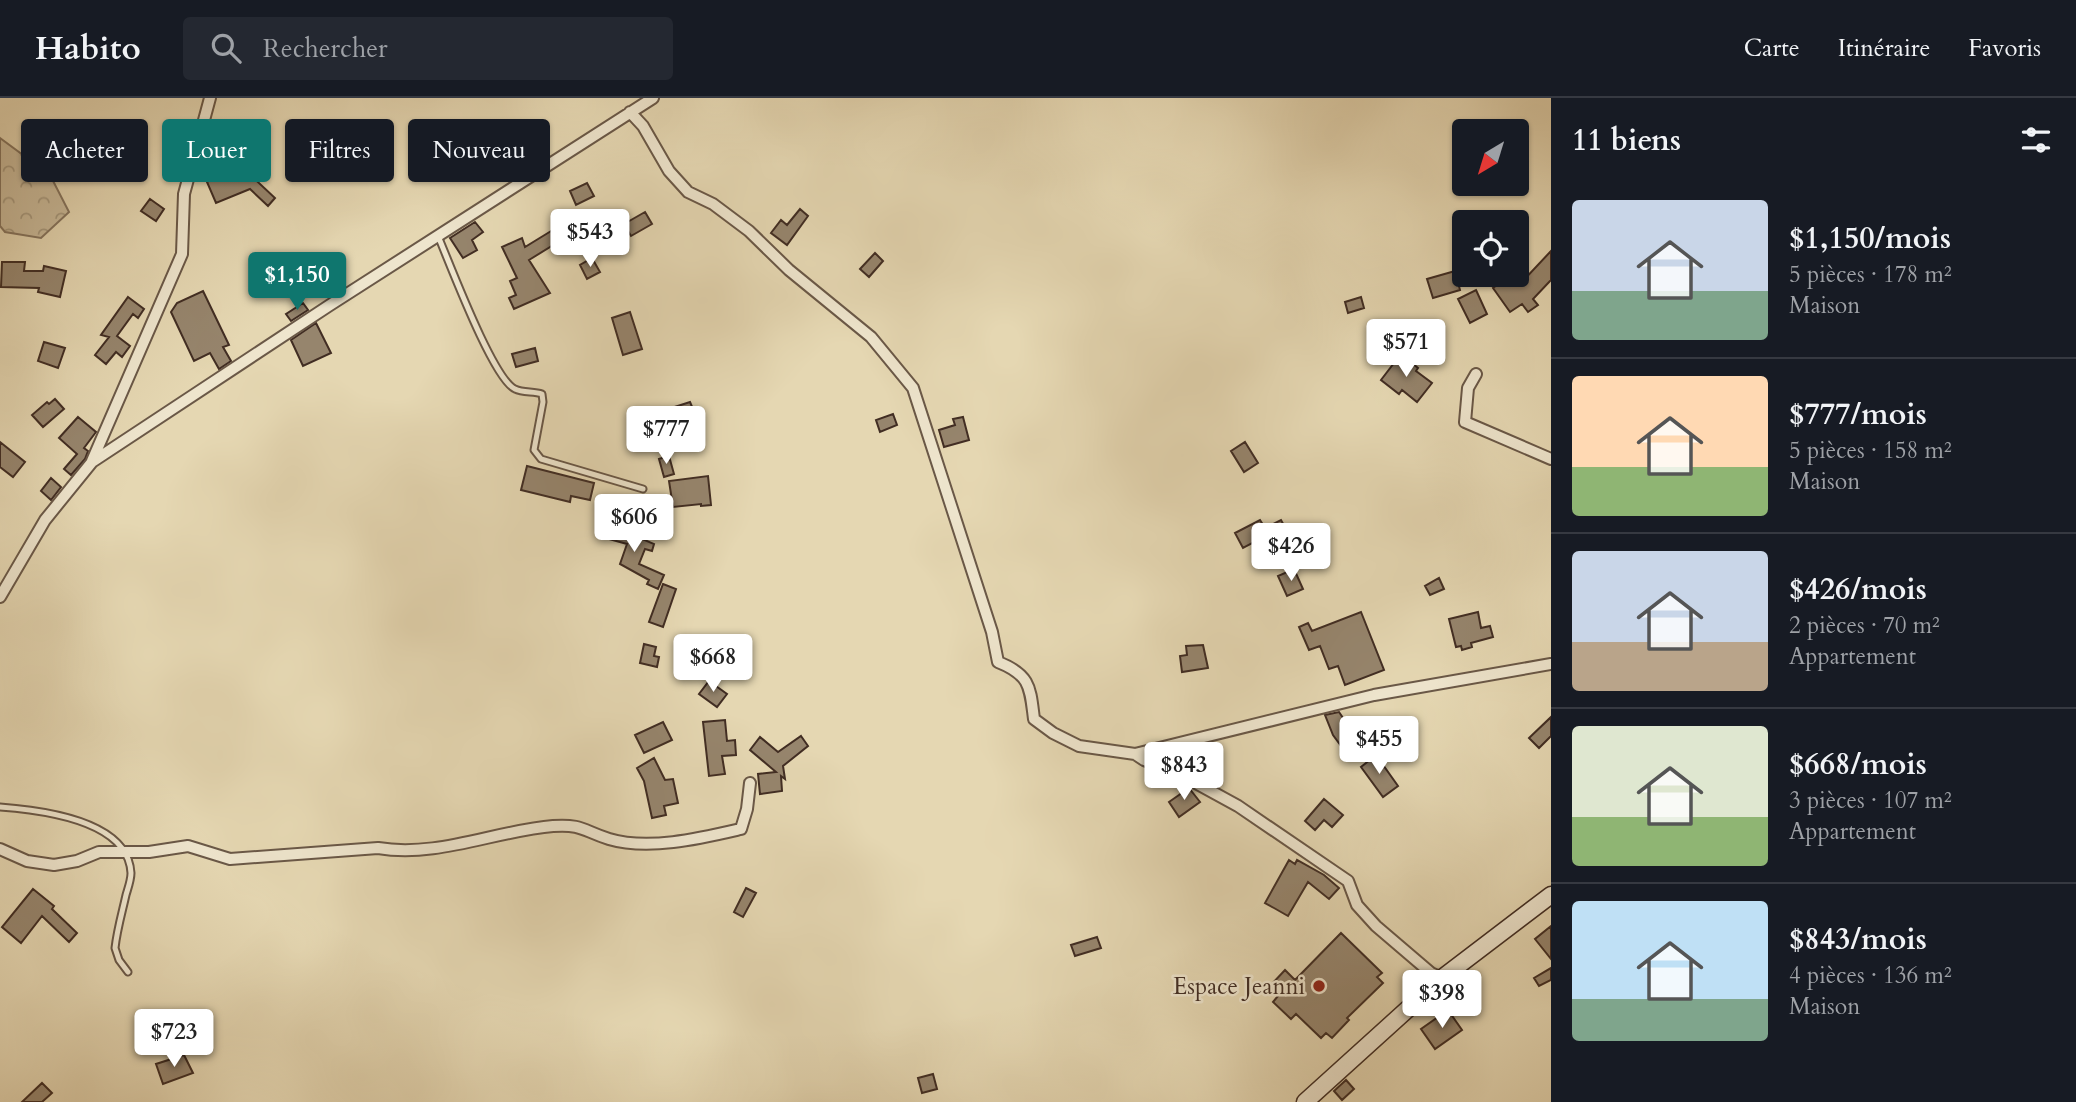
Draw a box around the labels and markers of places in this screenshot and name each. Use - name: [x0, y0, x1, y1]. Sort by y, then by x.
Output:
- pin: $543: [549, 209, 631, 269]
- pin: $1,150: [240, 252, 354, 312]
- pin: $571: [1365, 320, 1447, 379]
- pin: $777: [625, 406, 707, 466]
- pin: $606: [593, 494, 675, 554]
- pin: $426: [1250, 524, 1332, 583]
- pin: $668: [672, 634, 754, 694]
- pin: $455: [1338, 716, 1420, 776]
- pin: $843: [1143, 742, 1225, 802]
- pin: $398: [1401, 970, 1483, 1030]
- place label: Espace Jeanni: [1173, 971, 1305, 1002]
- marker: Espace Jeanni: [1311, 978, 1327, 994]
- pin: $723: [133, 1010, 215, 1069]

